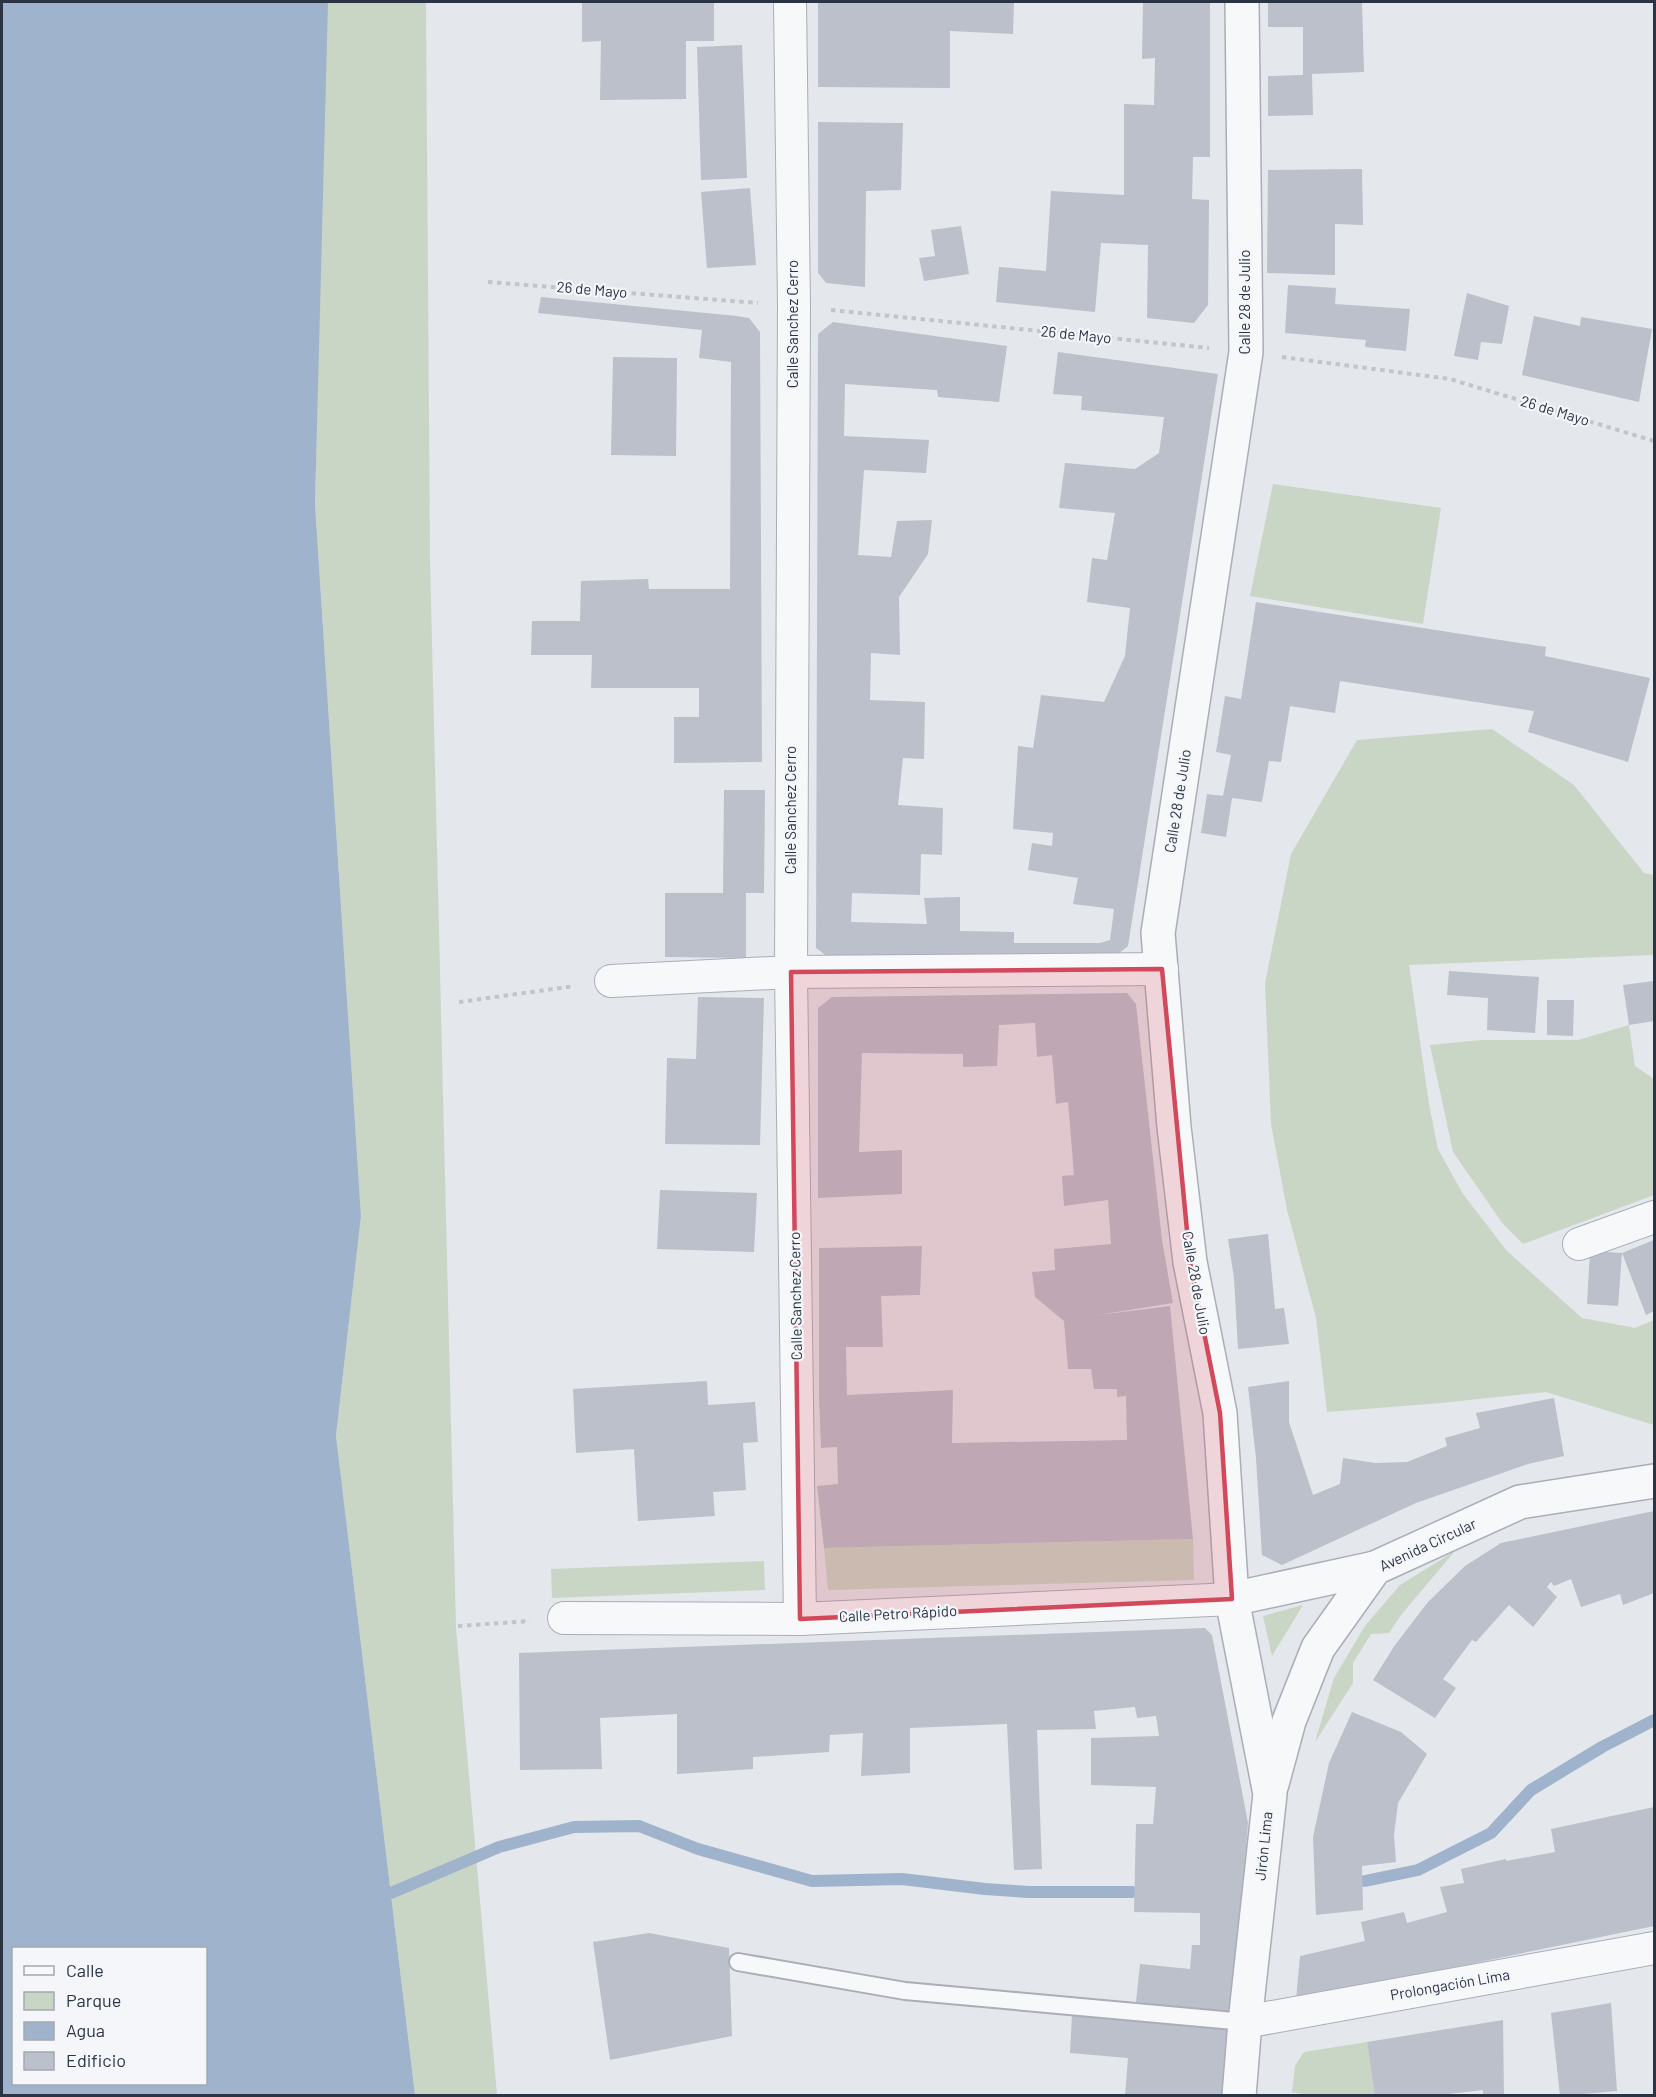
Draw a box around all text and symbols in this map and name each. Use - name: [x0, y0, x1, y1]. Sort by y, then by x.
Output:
- street label: Calle 28 de Julio: [1235, 250, 1253, 354]
- street label: Calle Sanchez Cerro: [783, 260, 801, 388]
- street label: 26 de Mayo: [556, 277, 628, 301]
- street label: 26 de Mayo: [1040, 321, 1112, 347]
- street label: 26 de Mayo: [1519, 391, 1592, 429]
- street label: Calle Sanchez Cerro: [781, 746, 799, 874]
- street label: Calle 28 de Julio: [1160, 748, 1194, 854]
- street label: Calle 28 de Julio: [1179, 1230, 1215, 1336]
- street label: Calle Sanchez Cerro: [785, 1232, 805, 1360]
- street label: Avenida Circular: [1376, 1514, 1479, 1574]
- street label: Calle Petro Rápido: [838, 1601, 958, 1625]
- street label: Jirón Lima: [1250, 1810, 1276, 1881]
- legend: [12, 1947, 207, 2085]
- text: Calle: [66, 1959, 104, 1981]
- street label: Prolongación Lima: [1389, 1965, 1511, 2003]
- text: Parque: [66, 1989, 121, 2011]
- text: Agua: [66, 2019, 105, 2041]
- text: Edificio: [66, 2049, 126, 2071]

